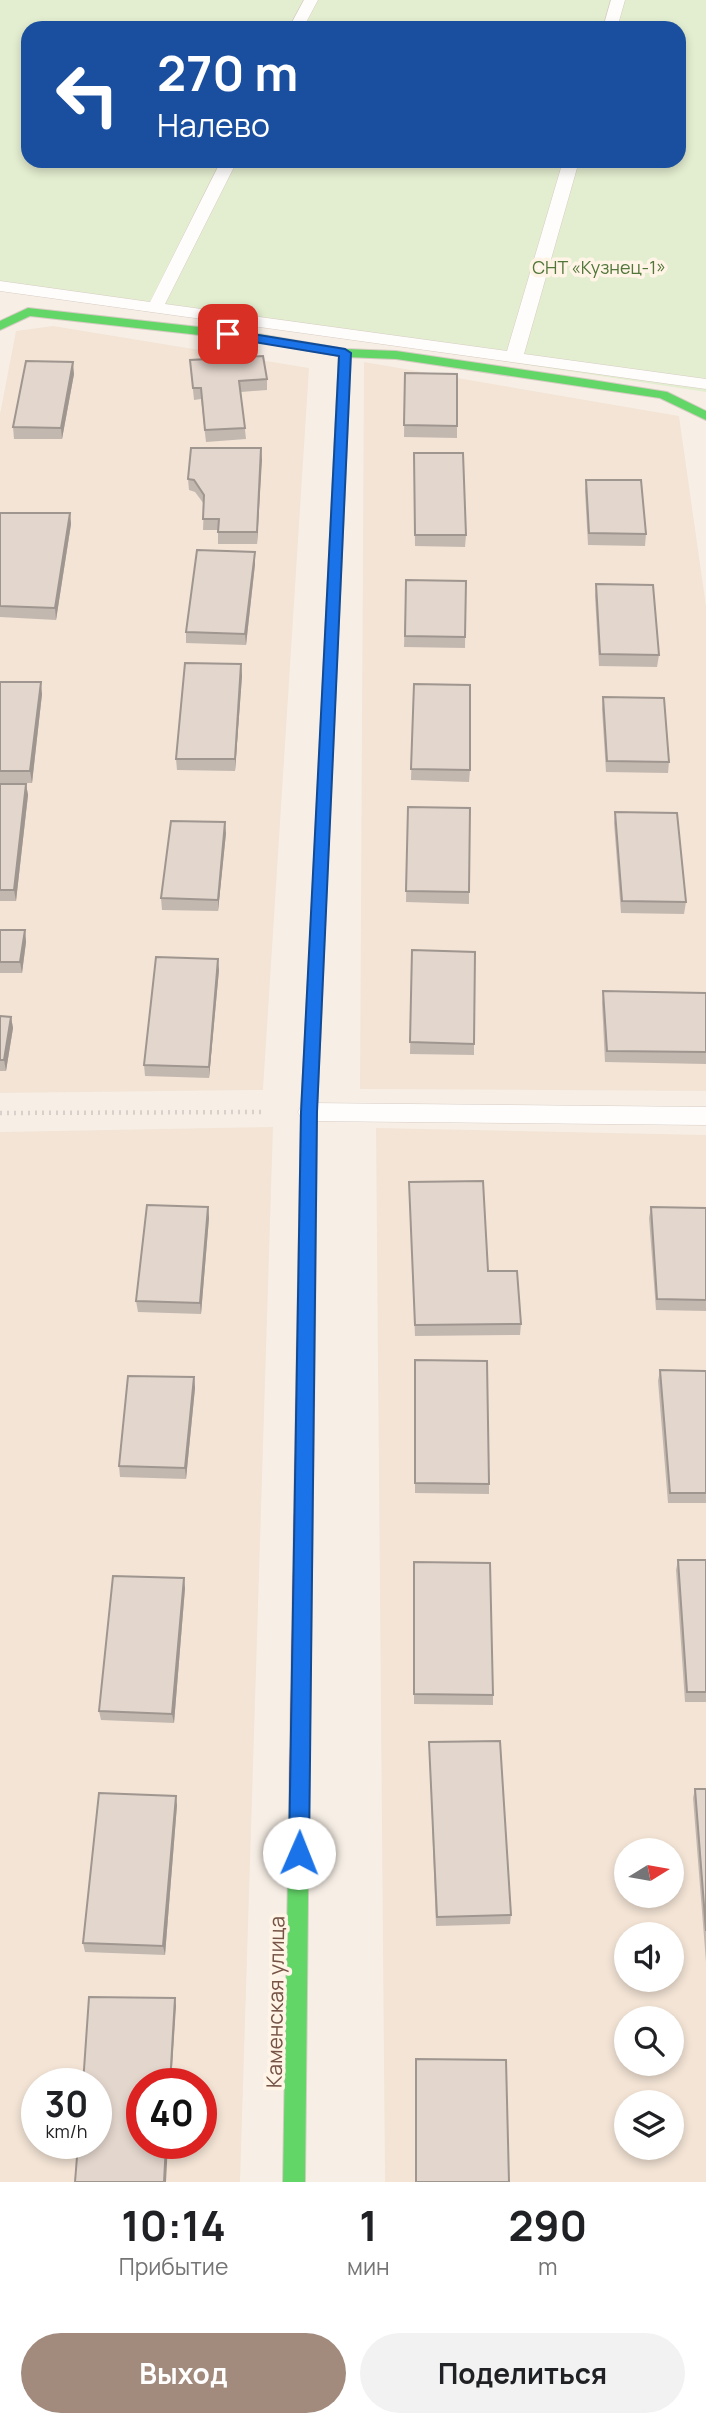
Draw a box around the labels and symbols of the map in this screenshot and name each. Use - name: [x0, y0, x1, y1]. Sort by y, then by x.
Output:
- park label: СНТ «Кузнец-1»: [532, 255, 666, 279]
- pin: [198, 304, 258, 364]
- position arrow: [262, 1816, 336, 1890]
- north arrow: [614, 1838, 684, 1908]
- street label: Каменская улица: [259, 1916, 291, 2088]
- speed limit sign: 40: [126, 2068, 217, 2159]

